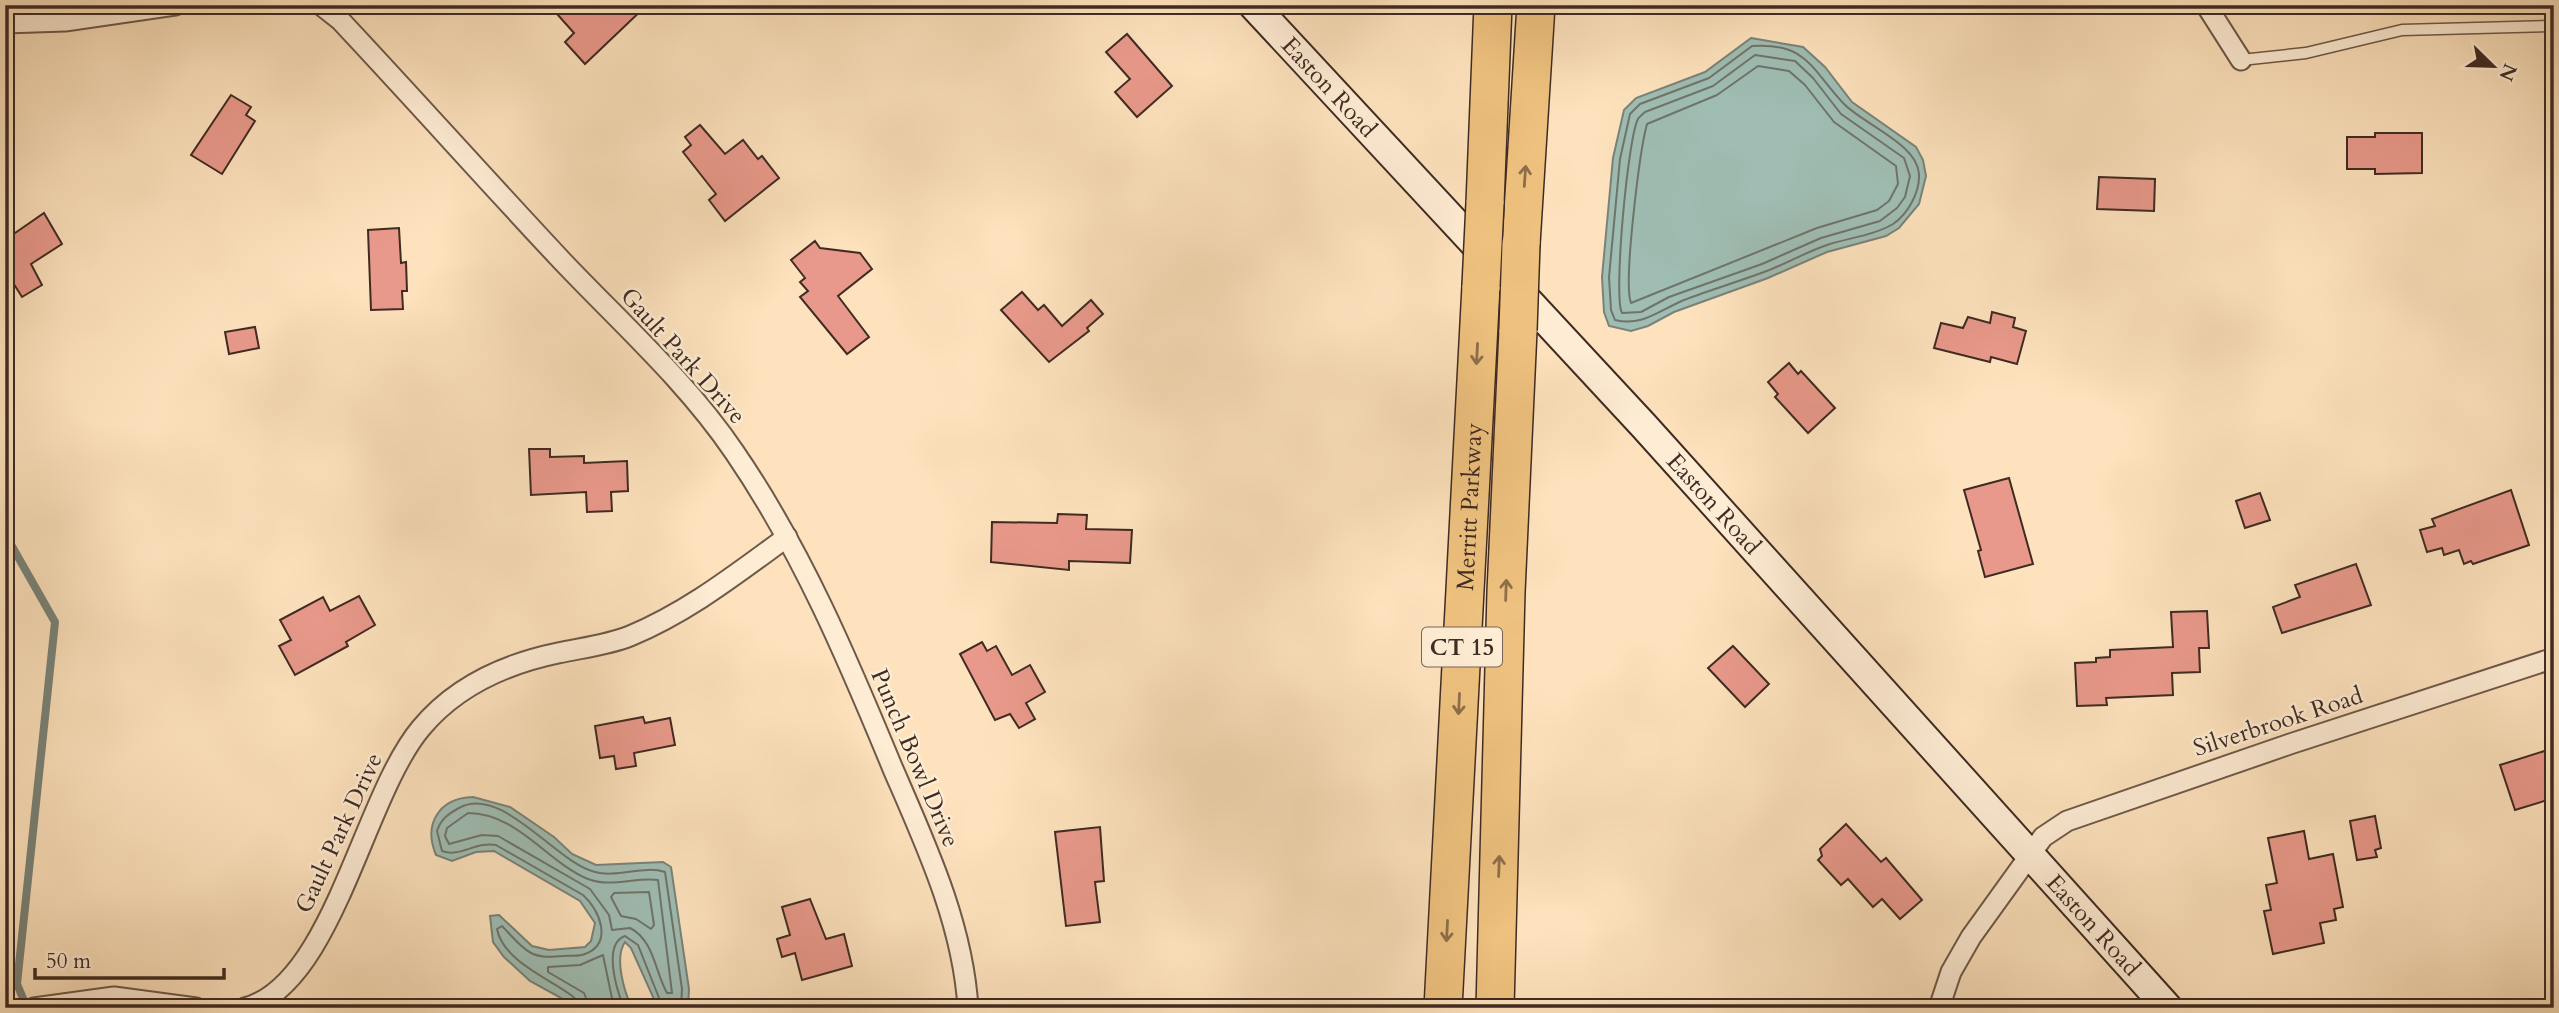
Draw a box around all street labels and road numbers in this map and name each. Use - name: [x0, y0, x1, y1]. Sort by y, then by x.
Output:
- street label: Easton Road: [1274, 29, 1385, 145]
- street label: Gault Park Drive: [613, 281, 753, 431]
- street label: Merritt Parkway: [1448, 422, 1490, 591]
- street label: Easton Road: [1659, 446, 1769, 562]
- road number: CT 15: [1422, 628, 1502, 666]
- street label: Punch Bowl Drive: [863, 664, 967, 852]
- street label: Silverbrook Road: [2189, 679, 2367, 765]
- street label: Gault Park Drive: [287, 747, 391, 919]
- street label: Easton Road: [2039, 867, 2148, 983]

